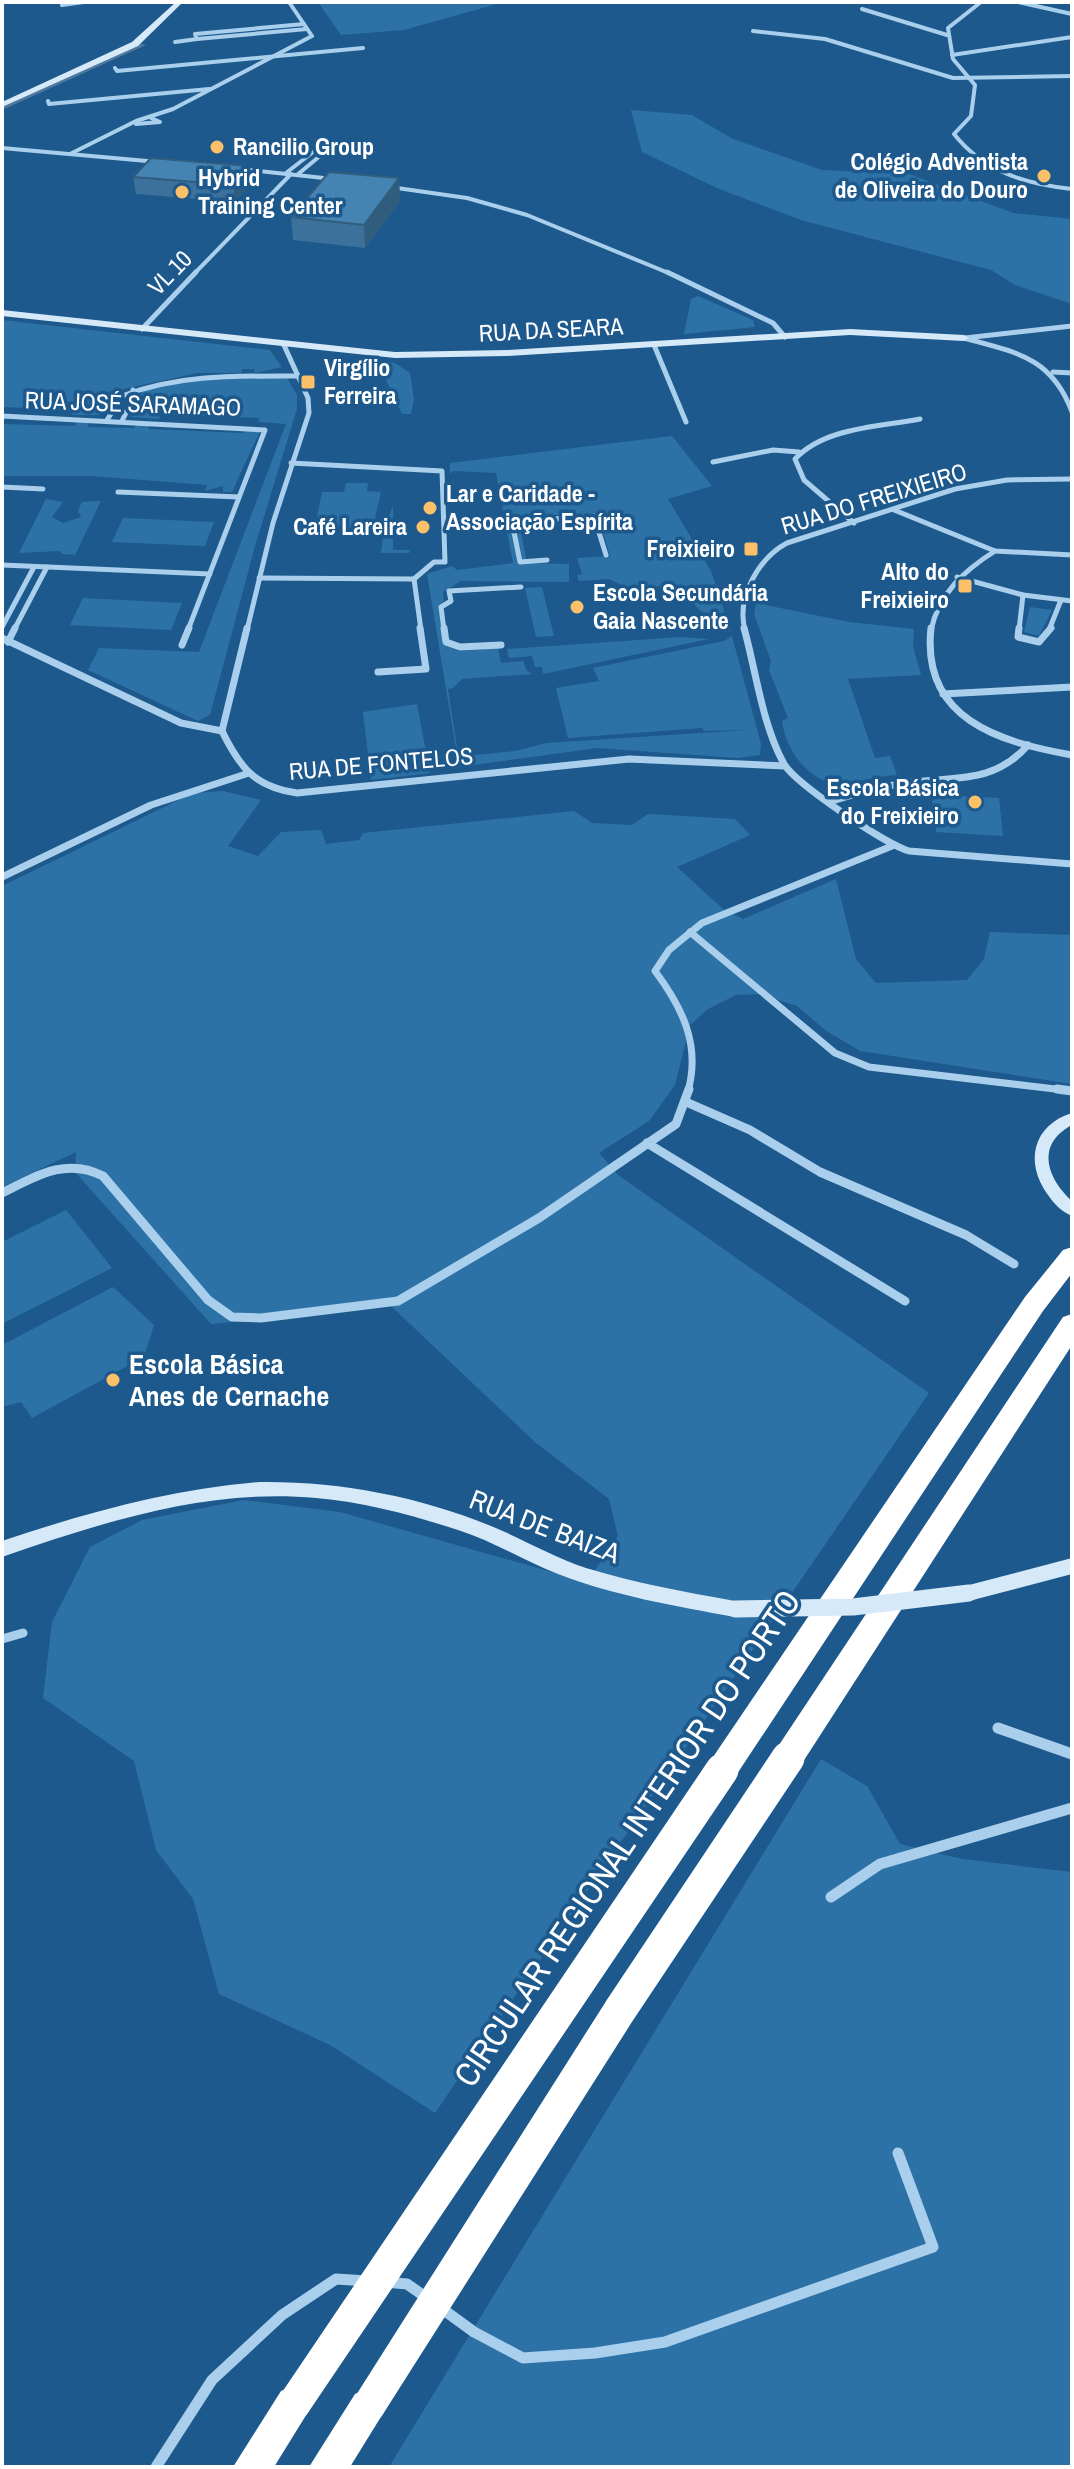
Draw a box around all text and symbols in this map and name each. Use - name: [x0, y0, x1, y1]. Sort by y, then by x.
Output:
- place label: Rancilio Group: [233, 130, 374, 162]
- marker: Rancilio Group: [208, 138, 226, 156]
- place label: Colégio Adventista de Oliveira do Douro: [834, 145, 1028, 205]
- place label: Hybrid Training Center: [198, 161, 343, 221]
- marker: Colégio Adventista de Oliveira do Douro: [1035, 167, 1053, 185]
- marker: Hybrid Training Center: [173, 183, 191, 201]
- street label: VL 10: [140, 243, 198, 302]
- street label: RUA DA SEARA: [478, 309, 625, 349]
- place label: Virgílio Ferreira: [324, 351, 396, 411]
- marker: Virgílio Ferreira: [299, 373, 317, 391]
- street label: RUA JOSÉ SARAMAGO: [24, 383, 242, 423]
- street label: RUA DO FREIXIEIRO: [777, 455, 970, 541]
- place label: Lar e Caridade - Associação Espírita: [446, 477, 633, 537]
- marker: Lar e Caridade - Associação Espírita: [421, 499, 439, 517]
- place label: Café Lareira: [293, 510, 407, 542]
- marker: Café Lareira: [414, 518, 432, 536]
- place label: Freixieiro: [646, 532, 735, 564]
- marker: Freixieiro: [742, 540, 760, 558]
- place label: Alto do Freixieiro: [860, 555, 949, 615]
- place label: Escola Secundária Gaia Nascente: [593, 576, 768, 636]
- marker: Alto do Freixieiro: [956, 577, 974, 595]
- marker: Escola Secundária Gaia Nascente: [568, 598, 586, 616]
- street label: RUA DE FONTELOS: [287, 739, 474, 787]
- place label: Escola Básica do Freixieiro: [827, 771, 959, 831]
- marker: Escola Básica do Freixieiro: [966, 793, 984, 811]
- place label: Escola Básica Anes de Cernache: [129, 1345, 329, 1415]
- marker: Escola Básica Anes de Cernache: [104, 1371, 122, 1389]
- street label: RUA DE BAIZA: [464, 1480, 626, 1572]
- street label: CIRCULAR REGIONAL INTERIOR DO PORTO: [443, 1581, 811, 2095]

